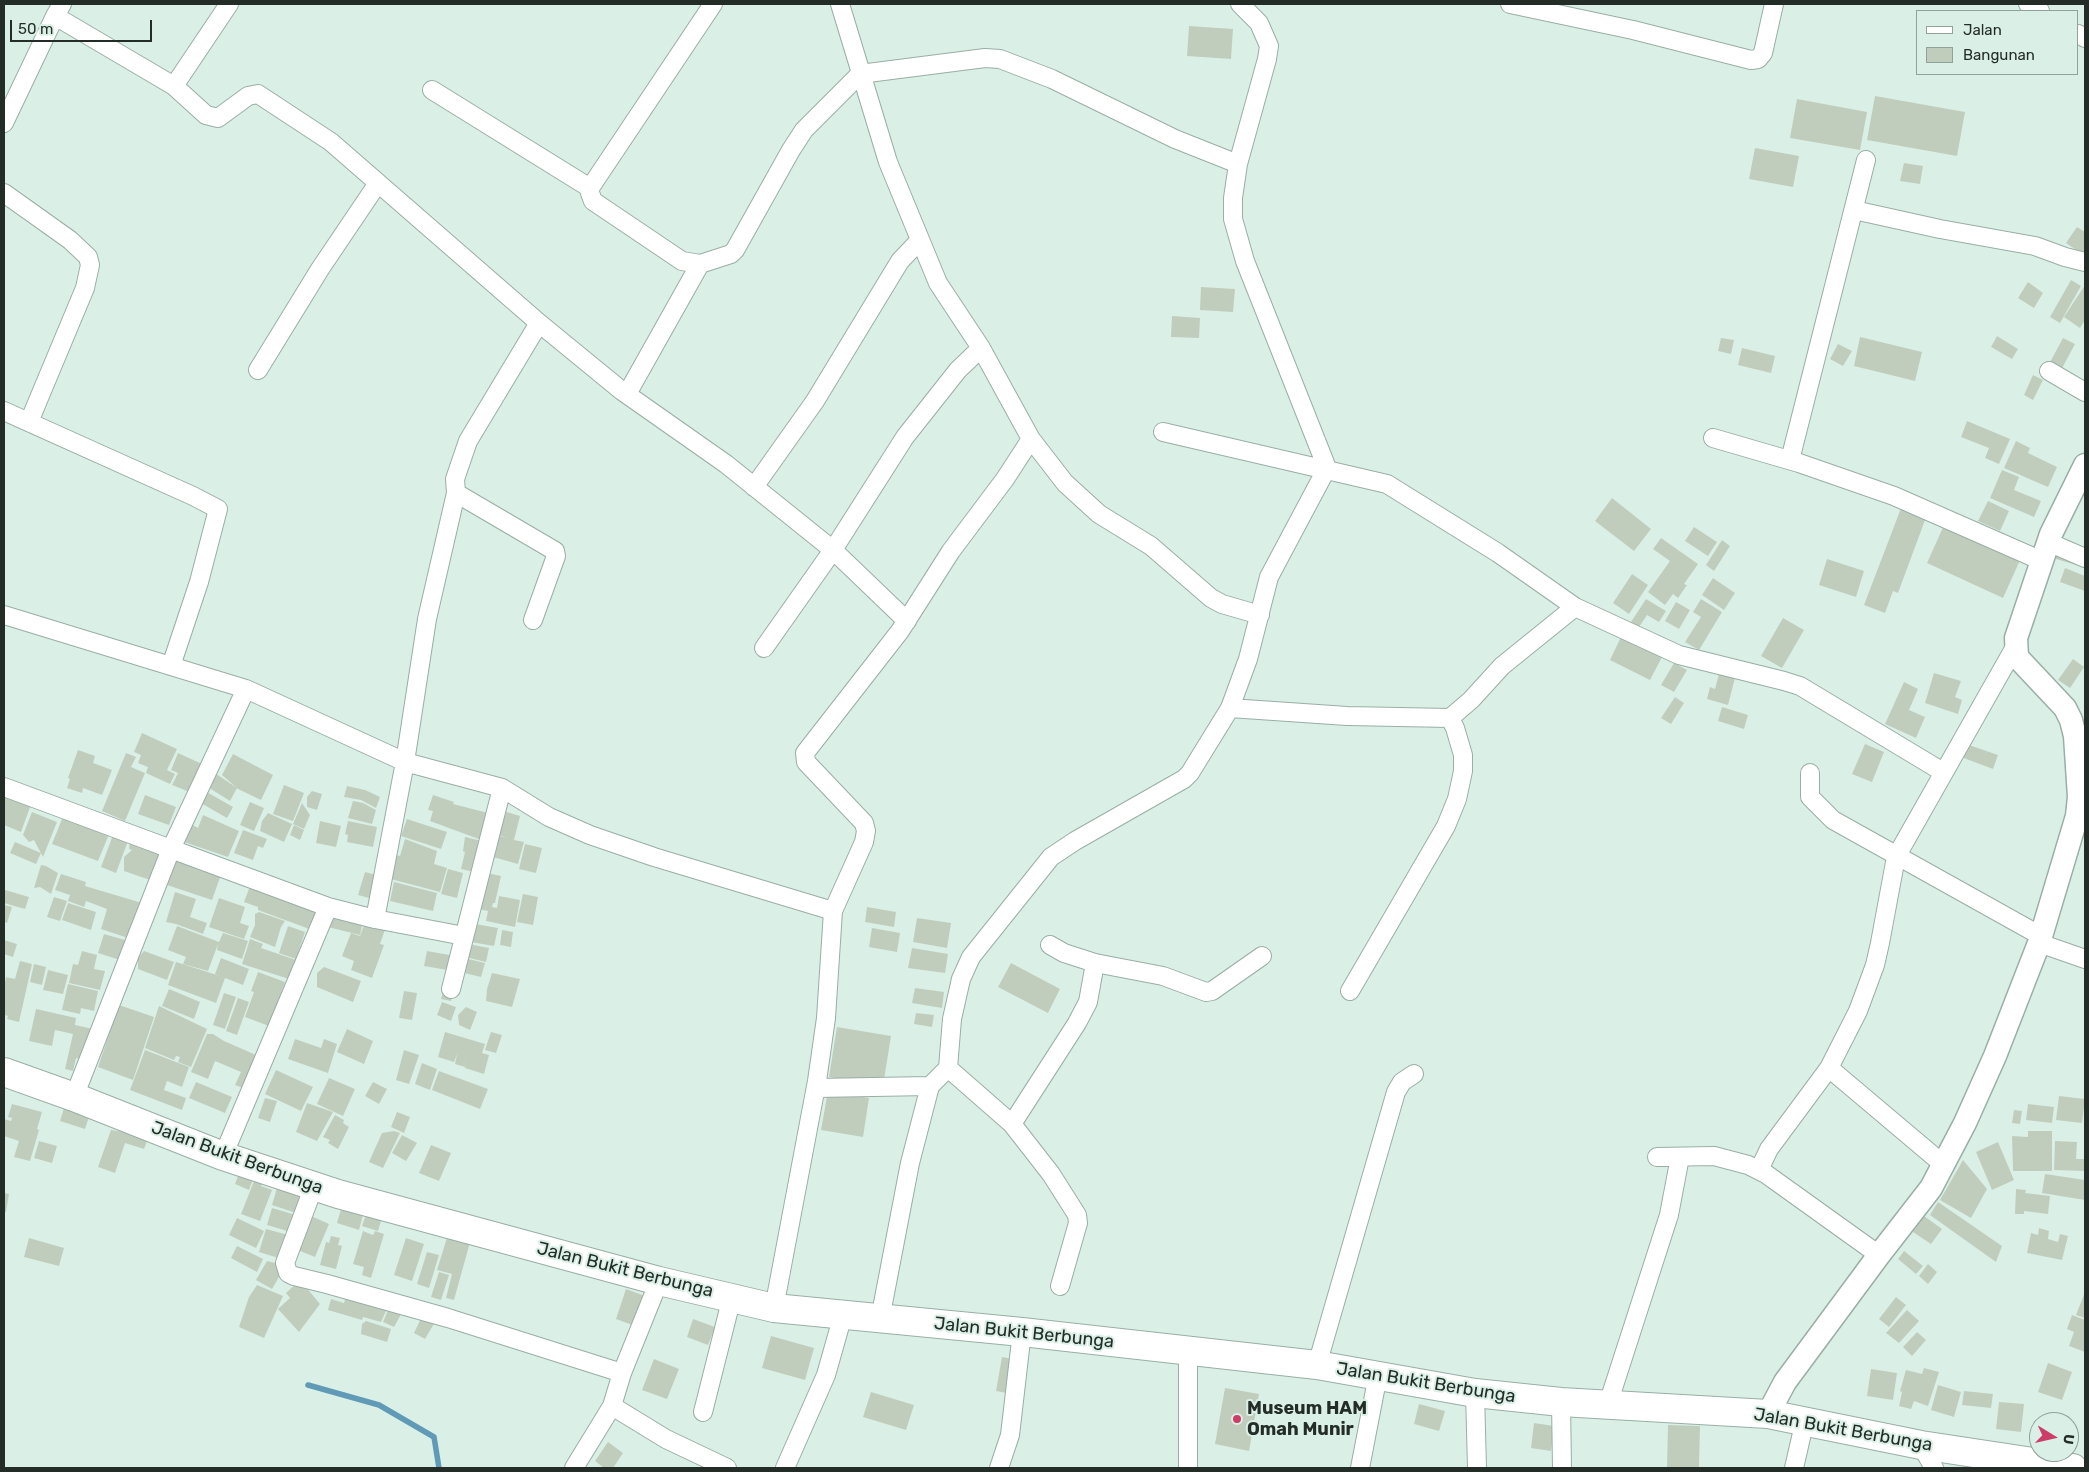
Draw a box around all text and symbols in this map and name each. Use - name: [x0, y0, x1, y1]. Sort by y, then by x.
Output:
- scale bar: [12, 10, 155, 42]
- legend: [1916, 10, 2079, 75]
- text: 50 m: [18, 20, 53, 38]
- text: Jalan: [1963, 21, 2002, 39]
- text: Bangunan: [1963, 46, 2035, 64]
- street label: Jalan Bukit Berbunga: [148, 1117, 326, 1199]
- street label: Jalan Bukit Berbunga: [535, 1238, 715, 1302]
- street label: Jalan Bukit Berbunga: [933, 1313, 1115, 1353]
- street label: Jalan Bukit Berbunga: [1335, 1358, 1517, 1408]
- place label: Museum HAM Omah Munir: [1247, 1398, 1367, 1440]
- street label: Jalan Bukit Berbunga: [1752, 1404, 1934, 1456]
- north arrow: [2029, 1412, 2079, 1462]
- marker: Museum HAM Omah Munir: [1231, 1413, 1243, 1425]
- text: U: [2059, 1433, 2078, 1446]

